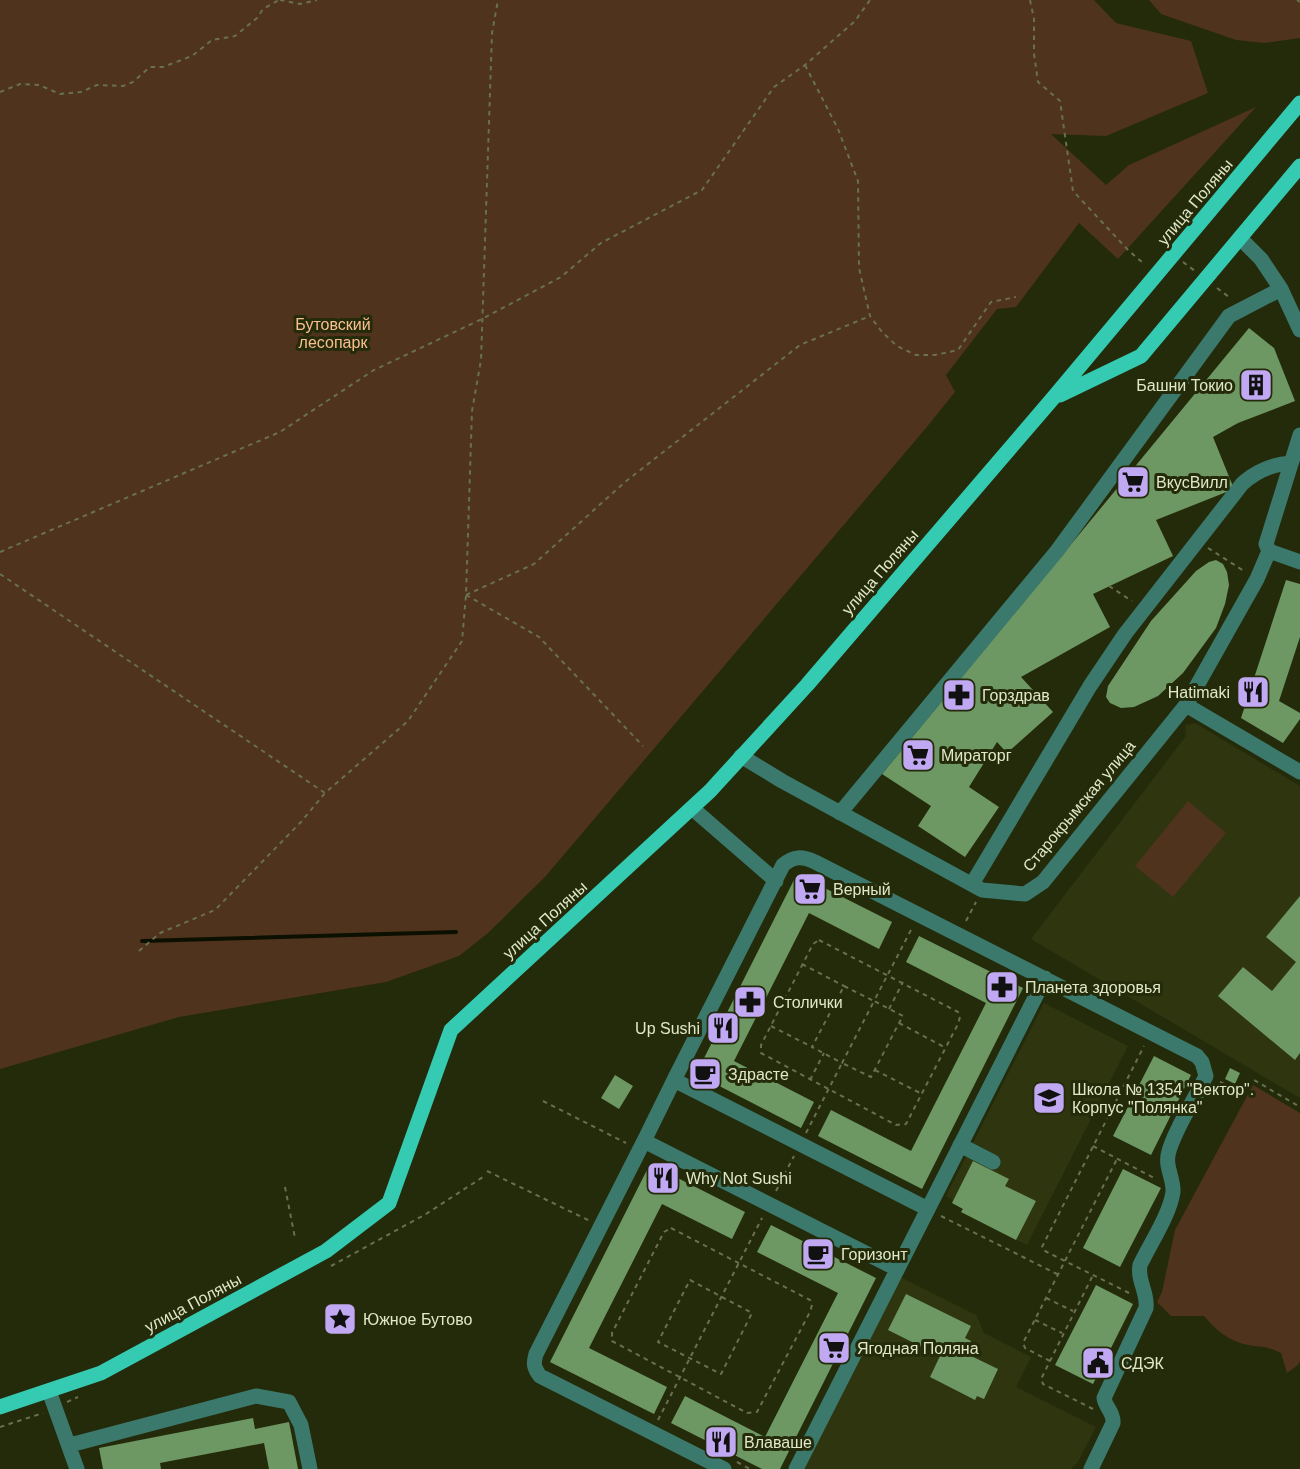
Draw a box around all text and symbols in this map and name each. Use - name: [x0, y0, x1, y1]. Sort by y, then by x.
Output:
- street label: улица Поляны: [1154, 156, 1236, 248]
- park label: Бутовский лесопарк: [295, 316, 371, 351]
- building icon: Башни Токио: [1238, 367, 1274, 403]
- place label: Башни Токио: [1136, 377, 1233, 394]
- supermarket icon: ВкусВилл: [1115, 464, 1151, 500]
- place label: ВкусВилл: [1156, 474, 1228, 491]
- street label: улица Поляны: [839, 526, 921, 618]
- restaurant icon: Hatimaki: [1235, 674, 1271, 710]
- pharmacy icon: Горздрав: [941, 677, 977, 713]
- place label: Hatimaki: [1168, 684, 1230, 701]
- place label: Горздрав: [982, 687, 1050, 704]
- supermarket icon: Мираторг: [900, 737, 936, 773]
- street label: Старокрымская улица: [1019, 737, 1139, 875]
- place label: Мираторг: [941, 747, 1012, 764]
- supermarket icon: Верный: [792, 871, 828, 907]
- street label: улица Поляны: [500, 878, 590, 962]
- place label: Верный: [833, 881, 891, 898]
- pharmacy icon: Планета здоровья: [984, 969, 1020, 1005]
- place label: Планета здоровья: [1025, 979, 1161, 996]
- pharmacy icon: Столички: [732, 984, 768, 1020]
- place label: Столички: [773, 994, 843, 1011]
- restaurant icon: Up Sushi: [705, 1010, 741, 1046]
- place label: Up Sushi: [635, 1020, 700, 1037]
- cafe icon: Здрасте: [687, 1056, 723, 1092]
- place label: Здрасте: [728, 1066, 789, 1083]
- school or university icon: Школа № 1354 "Вектор". Корпус "Полянка": [1031, 1080, 1067, 1116]
- place label: Школа № 1354 "Вектор". Корпус "Полянка": [1072, 1081, 1254, 1116]
- restaurant icon: Why Not Sushi: [645, 1160, 681, 1196]
- place label: Why Not Sushi: [686, 1170, 792, 1187]
- cafe icon: Горизонт: [800, 1236, 836, 1272]
- place label: Горизонт: [841, 1246, 908, 1263]
- street label: улица Поляны: [142, 1270, 244, 1336]
- place icon: Южное Бутово: [322, 1301, 358, 1337]
- place label: Южное Бутово: [363, 1311, 472, 1328]
- supermarket icon: Ягодная Поляна: [816, 1330, 852, 1366]
- place label: Ягодная Поляна: [857, 1340, 979, 1357]
- public building icon: СДЭК: [1080, 1345, 1116, 1381]
- place label: СДЭК: [1121, 1355, 1165, 1372]
- restaurant icon: Влаваше: [703, 1424, 739, 1460]
- place label: Влаваше: [744, 1434, 812, 1451]

